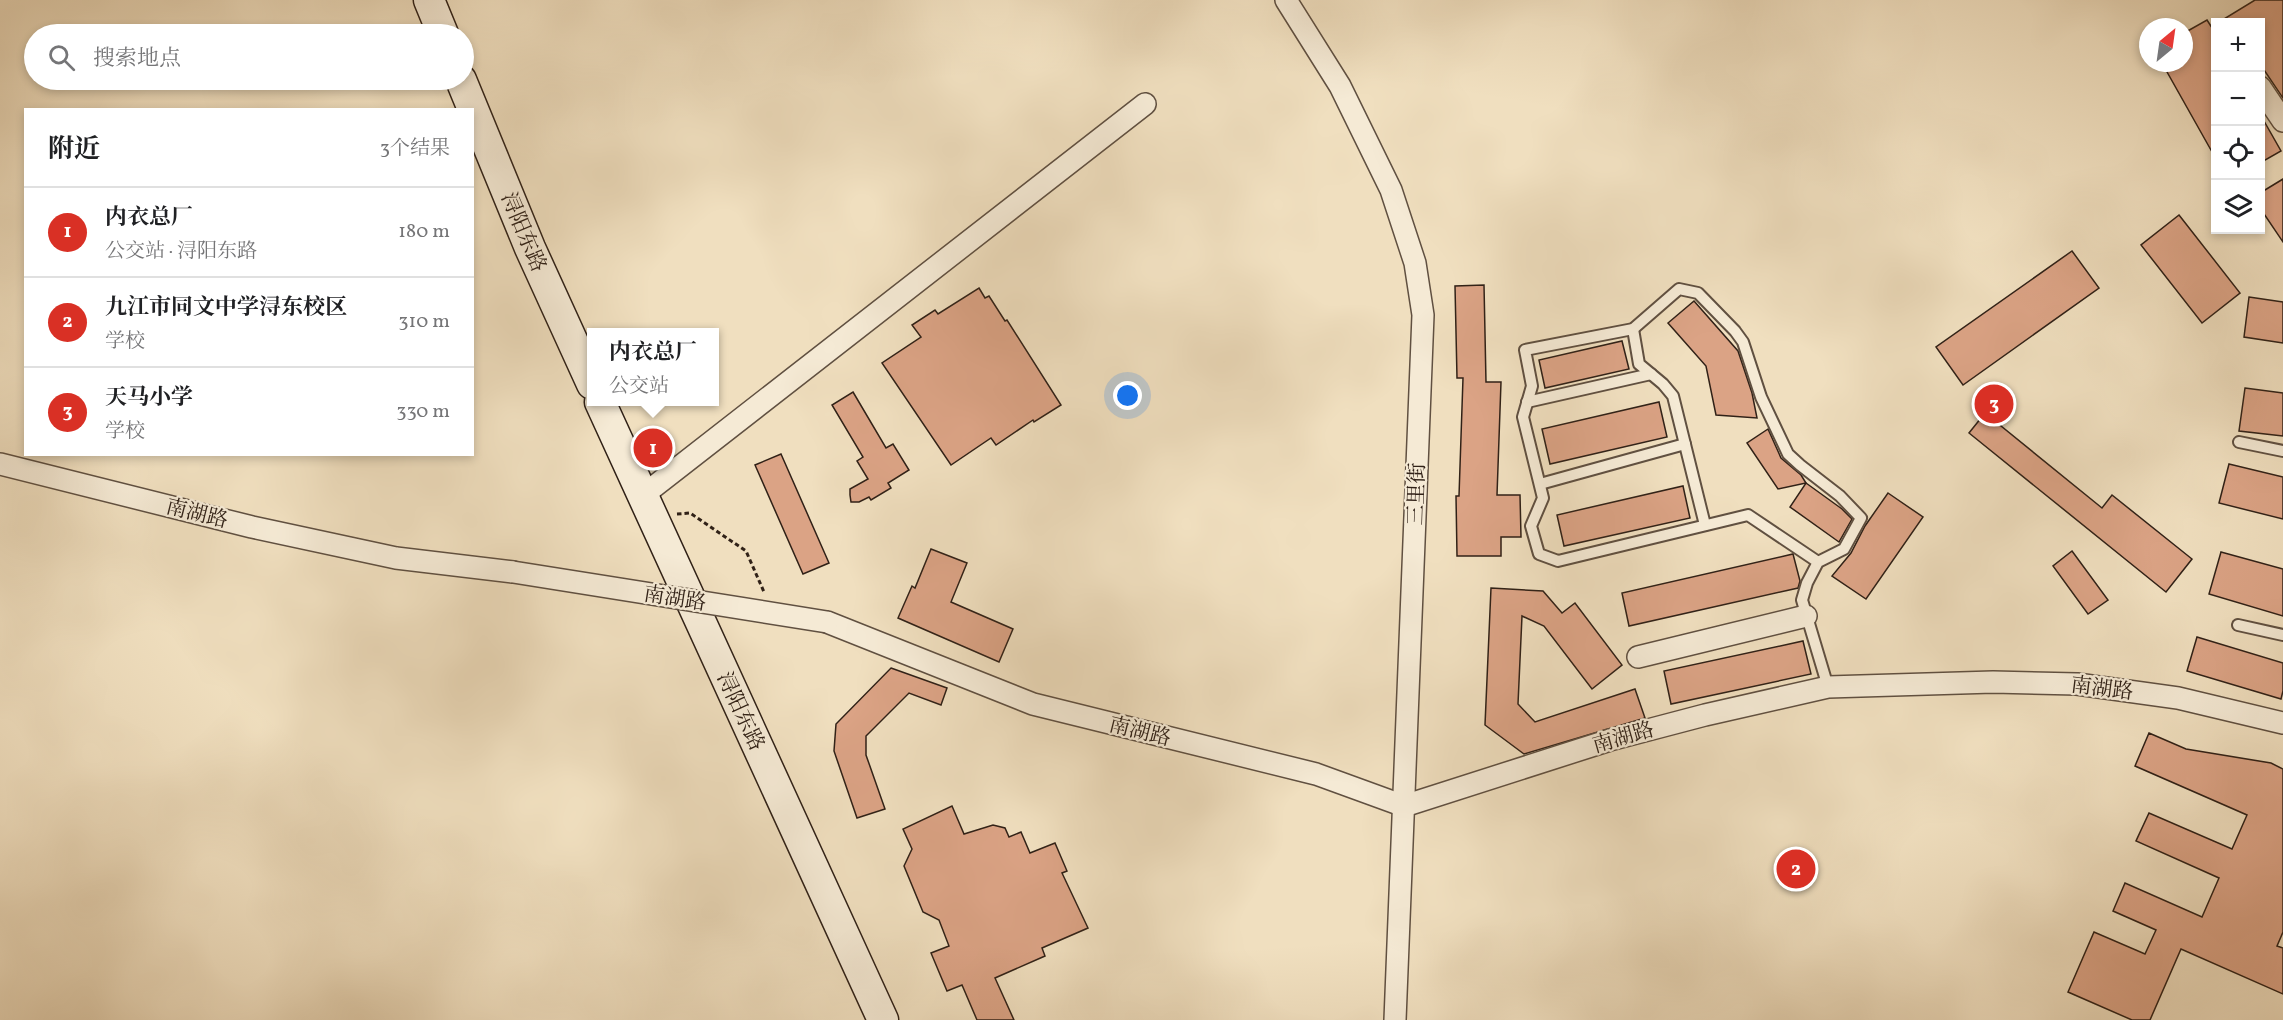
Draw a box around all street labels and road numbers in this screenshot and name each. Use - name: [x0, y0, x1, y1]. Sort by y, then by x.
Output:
- street label: 浔阳东路: [493, 188, 552, 277]
- street label: 三里街: [1402, 462, 1433, 526]
- street label: 南湖路: [163, 493, 231, 536]
- street label: 南湖路: [641, 580, 708, 619]
- street label: 浔阳东路: [709, 667, 771, 756]
- street label: 南湖路: [2069, 671, 2135, 708]
- street label: 南湖路: [1106, 711, 1174, 754]
- street label: 南湖路: [1589, 716, 1658, 761]

